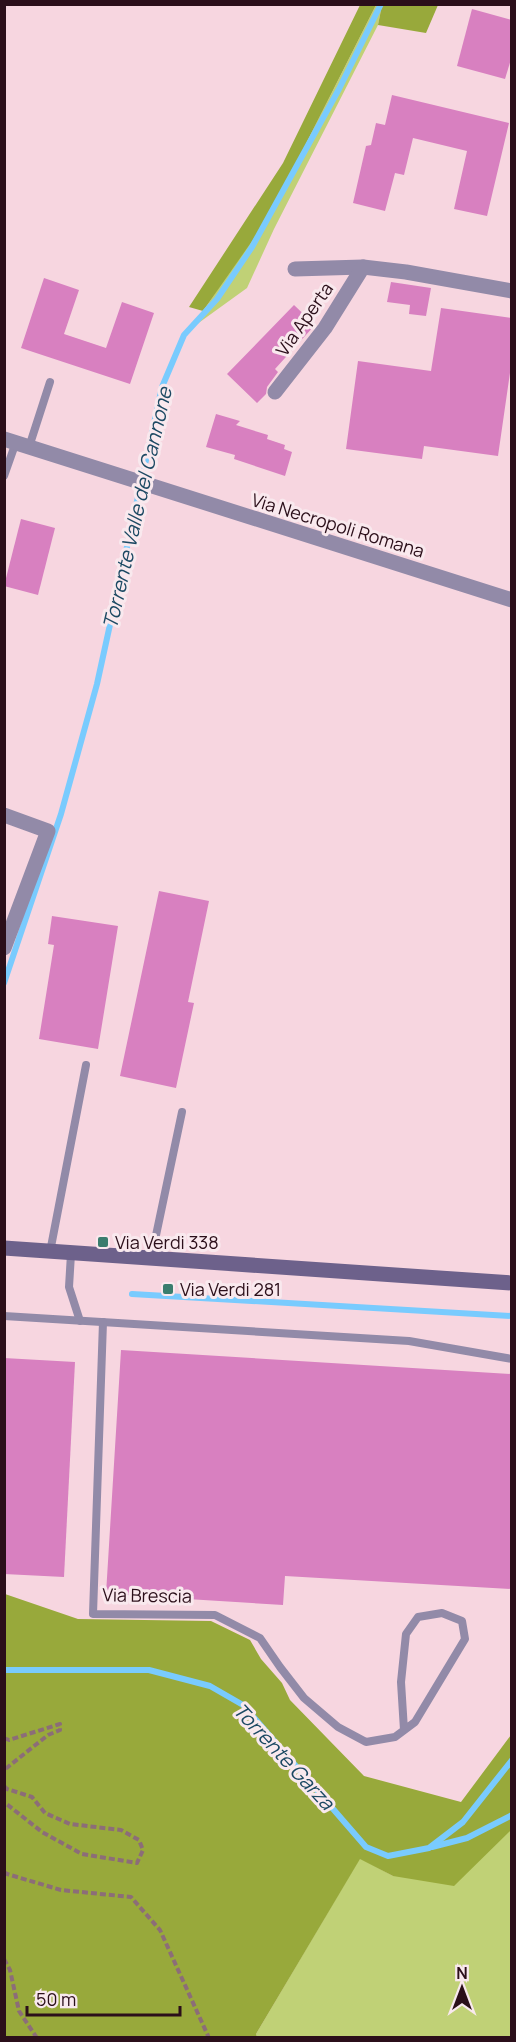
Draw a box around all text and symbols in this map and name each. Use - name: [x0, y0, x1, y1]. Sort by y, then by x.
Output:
- street label: Via Aperta: [270, 277, 338, 361]
- water label: Torrente Valle del Cannone: [96, 383, 178, 631]
- street label: Via Necropoli Romana: [249, 487, 427, 563]
- place label: Via Verdi 338: [115, 1230, 219, 1254]
- marker: Via Verdi 338: [96, 1235, 110, 1249]
- place label: Via Verdi 281: [180, 1277, 281, 1301]
- marker: Via Verdi 281: [161, 1282, 175, 1296]
- street label: Via Brescia: [102, 1582, 192, 1608]
- water label: Torrente Garza: [228, 1697, 341, 1816]
- north arrow: [432, 1958, 492, 2018]
- text: N: [456, 1962, 468, 1984]
- scale bar: [27, 1979, 180, 2017]
- text: 50 m: [36, 1987, 76, 2011]

